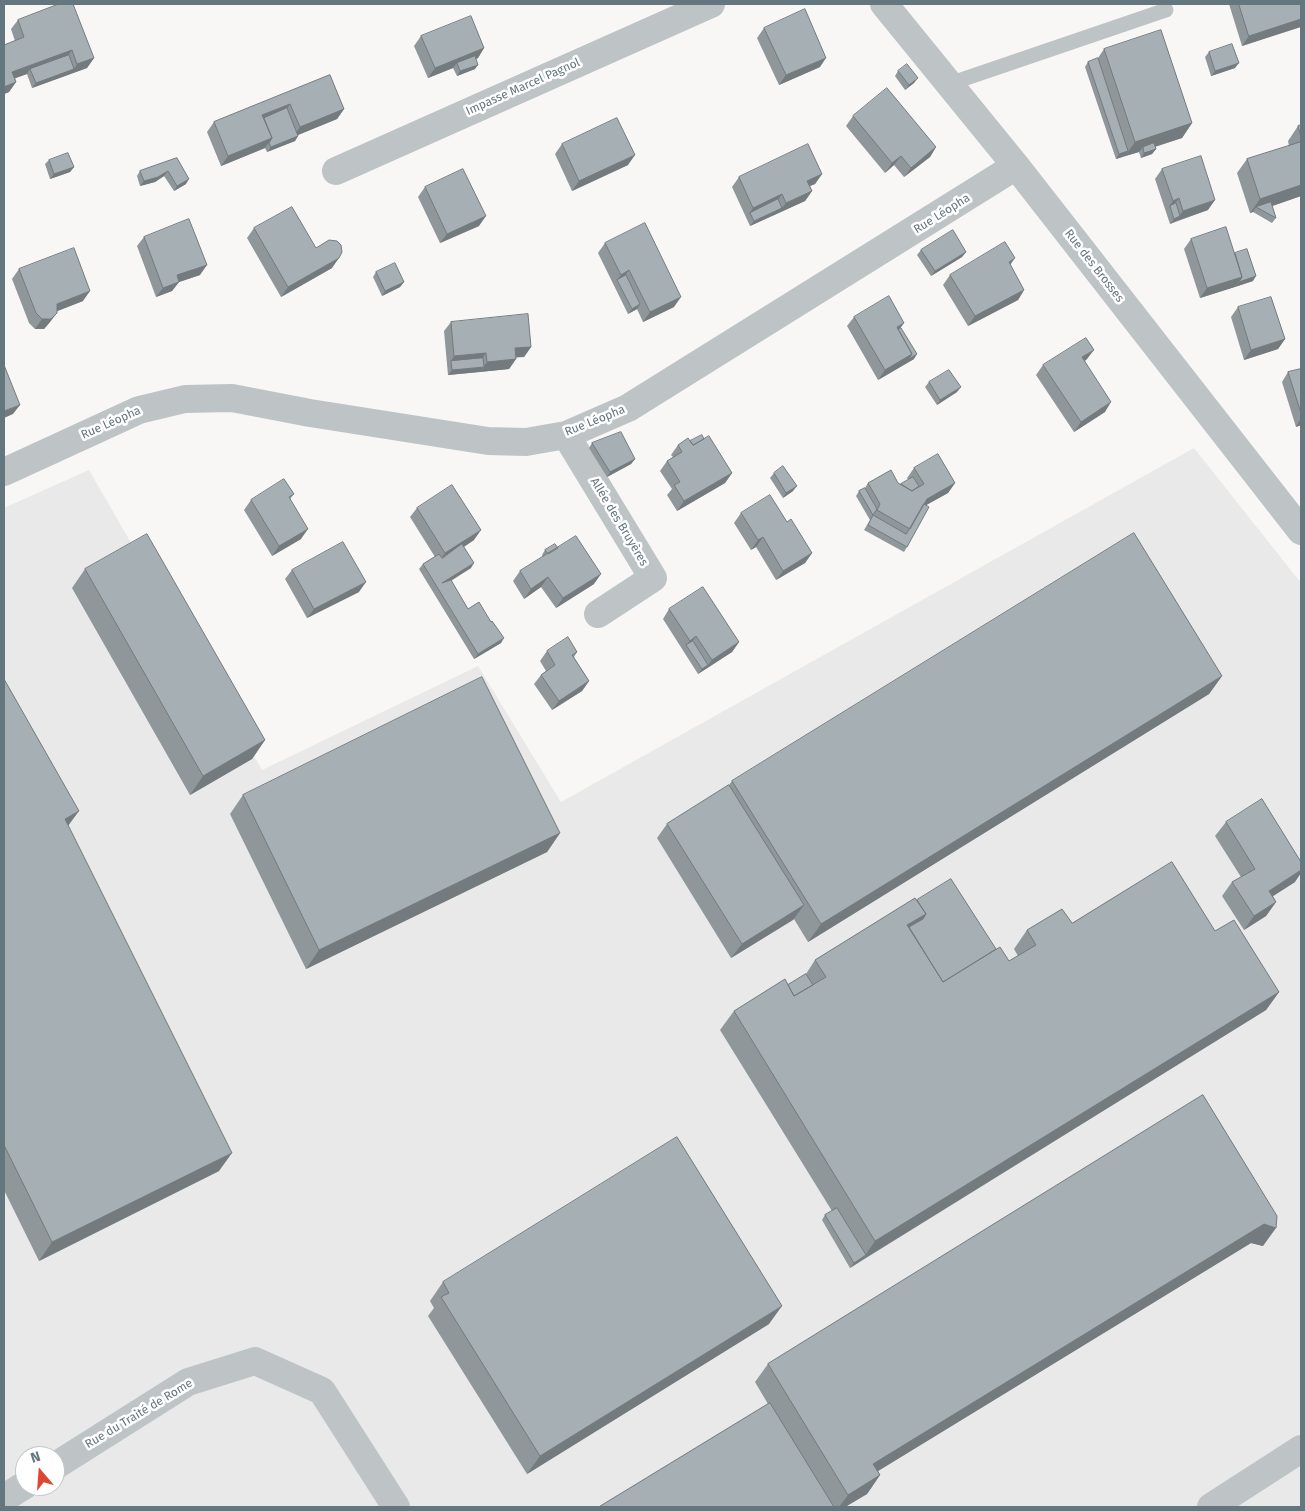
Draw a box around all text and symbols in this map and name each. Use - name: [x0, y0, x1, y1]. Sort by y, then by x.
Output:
- street label: Impasse Marcel Pagnol: [464, 55, 582, 119]
- street label: Rue Léopha: [911, 191, 973, 237]
- street label: Rue des Brosses: [1061, 227, 1127, 305]
- street label: Rue Léopha: [563, 402, 627, 440]
- street label: Rue Léopha: [79, 403, 143, 443]
- street label: Allée des Bruyères: [587, 475, 651, 569]
- street label: Rue du Traité de Rome: [83, 1376, 195, 1452]
- north arrow: [15, 1446, 65, 1496]
- text: N: [28, 1448, 43, 1467]

